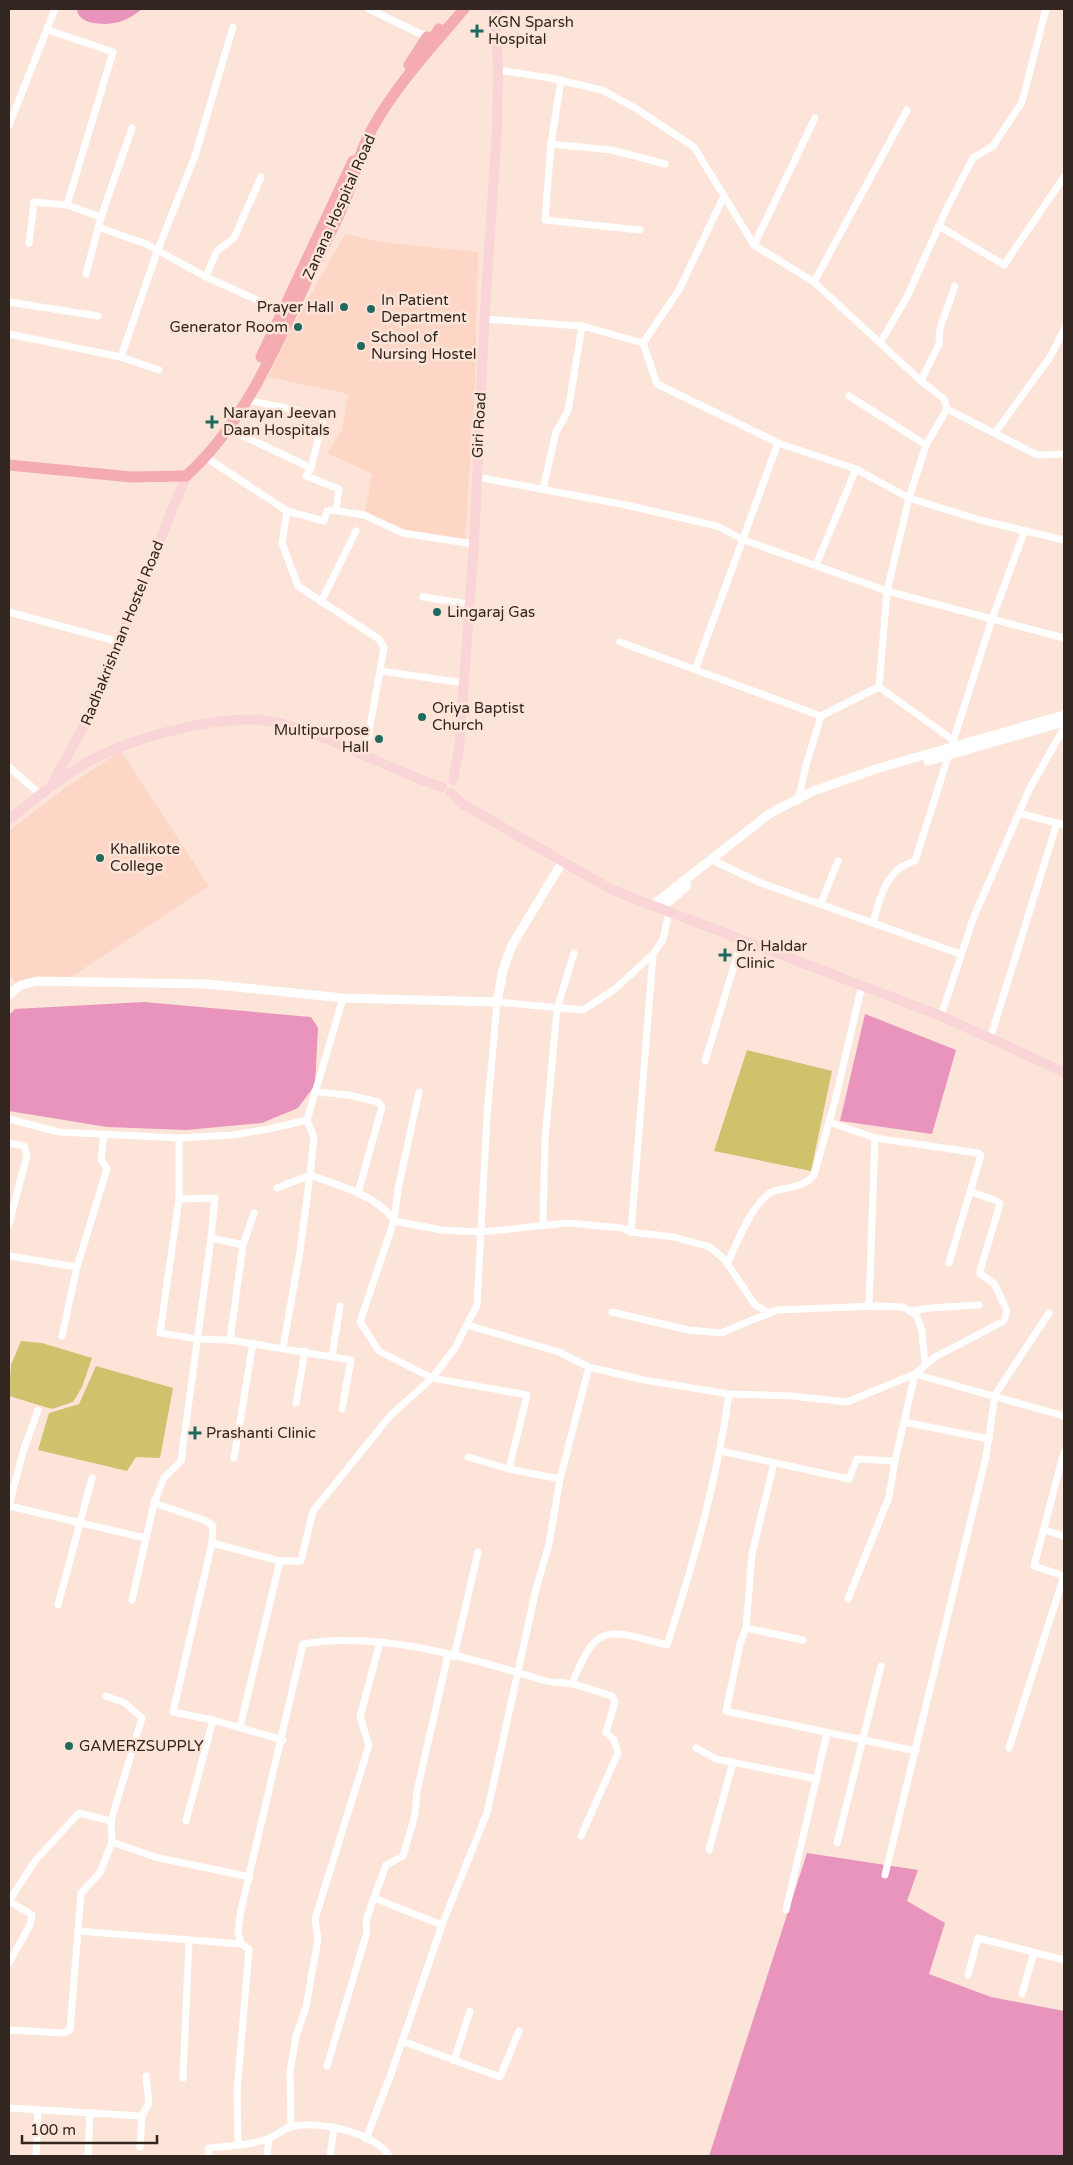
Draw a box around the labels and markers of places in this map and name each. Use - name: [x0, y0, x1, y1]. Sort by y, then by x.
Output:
- place label: KGN Sparsh Hospital: [488, 13, 574, 48]
- marker: KGN Sparsh Hospital: [470, 24, 484, 38]
- place label: In Patient Department: [381, 291, 467, 326]
- place label: Prayer Hall: [257, 298, 334, 316]
- marker: Prayer Hall: [338, 301, 350, 313]
- marker: In Patient Department: [365, 303, 377, 315]
- place label: Generator Room: [169, 318, 288, 336]
- marker: Generator Room: [292, 321, 304, 333]
- place label: School of Nursing Hostel: [371, 328, 476, 363]
- marker: School of Nursing Hostel: [355, 340, 367, 352]
- place label: Narayan Jeevan Daan Hospitals: [223, 404, 336, 439]
- marker: Narayan Jeevan Daan Hospitals: [205, 415, 219, 429]
- place label: Lingaraj Gas: [447, 603, 535, 621]
- marker: Lingaraj Gas: [431, 606, 443, 618]
- place label: Oriya Baptist Church: [432, 699, 525, 734]
- marker: Oriya Baptist Church: [416, 711, 428, 723]
- place label: Multipurpose Hall: [274, 721, 369, 756]
- marker: Multipurpose Hall: [373, 733, 385, 745]
- place label: Khallikote College: [110, 840, 180, 875]
- marker: Khallikote College: [94, 852, 106, 864]
- place label: Dr. Haldar Clinic: [736, 937, 808, 972]
- marker: Dr. Haldar Clinic: [718, 948, 732, 962]
- place label: Prashanti Clinic: [206, 1424, 316, 1442]
- marker: Prashanti Clinic: [188, 1426, 202, 1440]
- place label: GAMERZSUPPLY: [79, 1737, 204, 1755]
- marker: GAMERZSUPPLY: [63, 1740, 75, 1752]

